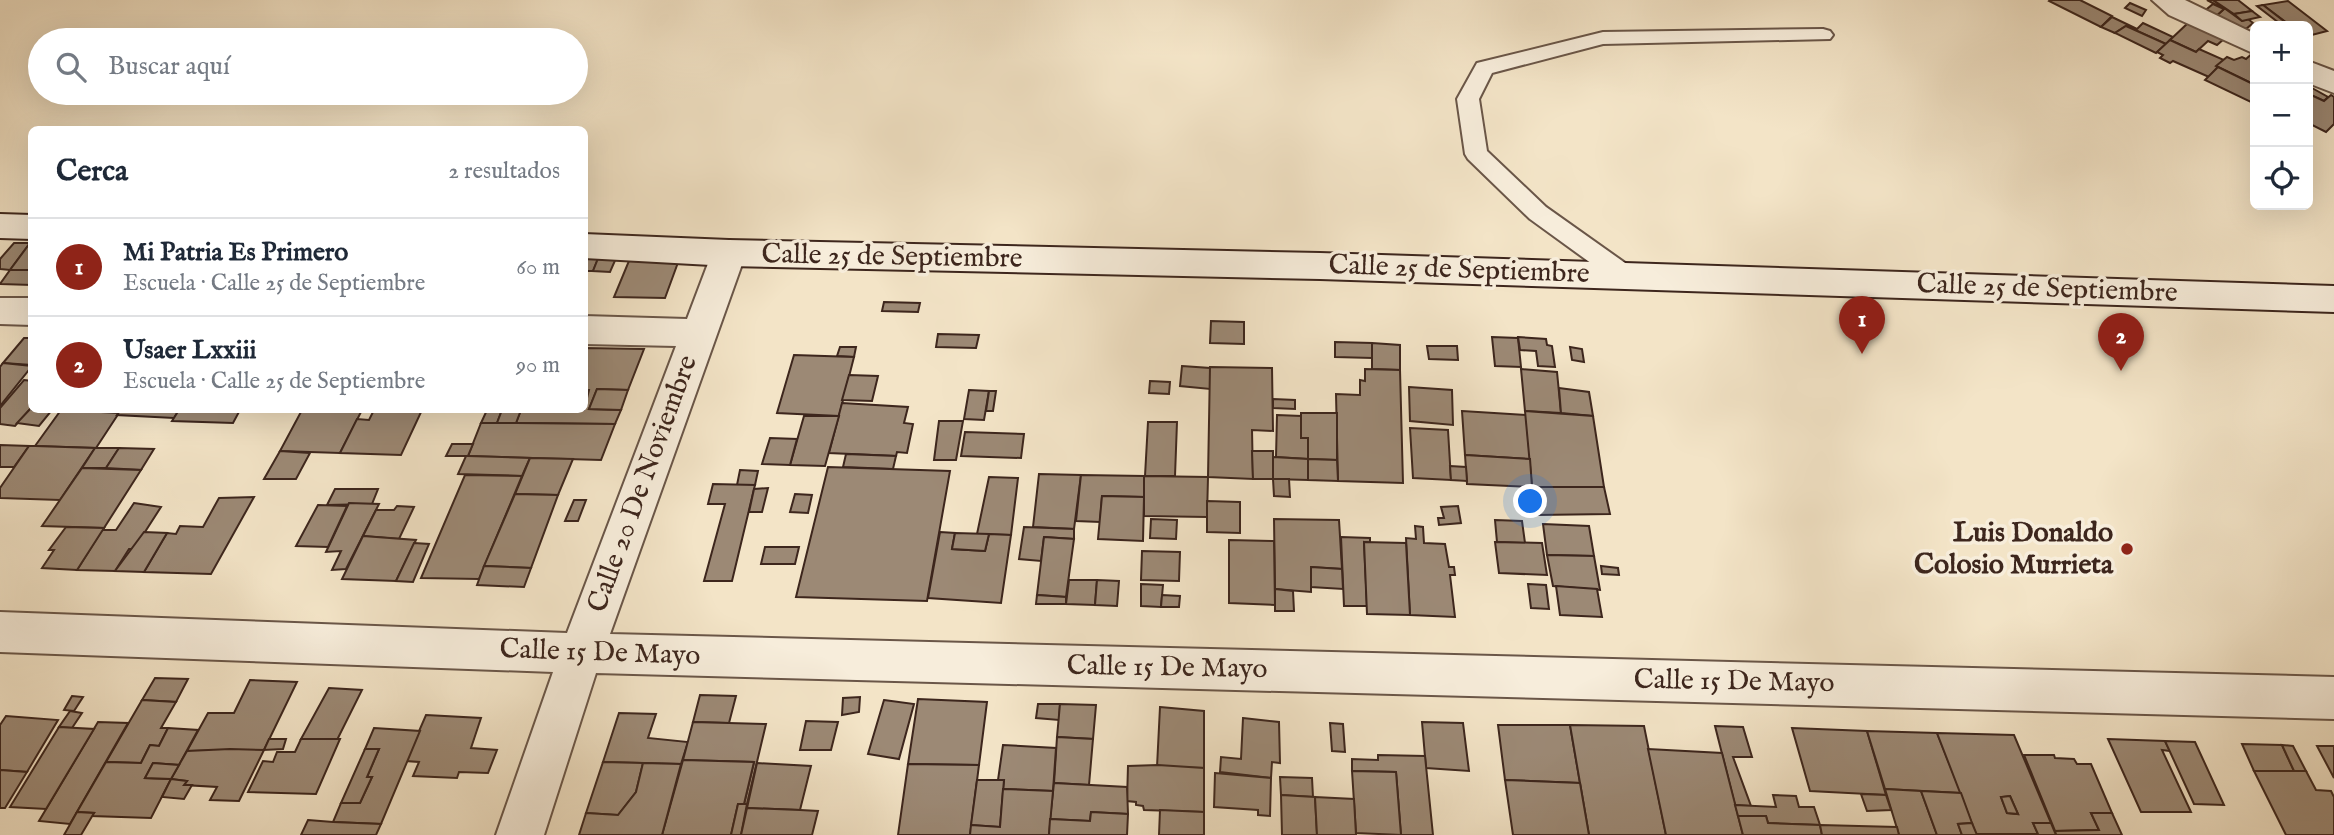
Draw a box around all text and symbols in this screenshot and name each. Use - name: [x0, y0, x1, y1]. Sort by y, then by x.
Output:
- map controls: [2250, 21, 2313, 210]
- button: +: [2250, 21, 2313, 84]
- search box: [28, 28, 588, 105]
- icon: search: [52, 48, 90, 86]
- text: Buscar aquí: [108, 50, 230, 83]
- button: −: [2250, 84, 2313, 147]
- button: locate: [2250, 147, 2313, 210]
- text: Cerca: [56, 153, 128, 191]
- text: 2 resultados: [448, 157, 560, 186]
- text: Mi Patria Es Primero: [123, 236, 348, 269]
- street label: Calle 25 de Septiembre: [761, 237, 1023, 277]
- street label: Calle 25 de Septiembre: [1328, 248, 1590, 292]
- text: 1: [75, 253, 83, 282]
- text: 60 m: [516, 253, 560, 282]
- street label: Calle 25 de Septiembre: [1916, 267, 2178, 311]
- text: Escuela · Calle 25 de Septiembre: [123, 269, 425, 298]
- pin: 1: [1839, 296, 1885, 354]
- pin: 2: [2098, 313, 2144, 371]
- text: Usaer Lxxiii: [123, 334, 257, 367]
- street label: Calle 20 De Noviembre: [580, 350, 706, 617]
- text: 2: [74, 351, 84, 380]
- text: 90 m: [516, 351, 560, 380]
- text: Escuela · Calle 25 de Septiembre: [123, 367, 425, 396]
- your location: [1513, 484, 1547, 518]
- place label: Luis Donaldo Colosio Murrieta: [1914, 516, 2114, 583]
- marker: Luis Donaldo Colosio Murrieta: [2119, 541, 2135, 557]
- street label: Calle 15 De Mayo: [499, 632, 701, 674]
- street label: Calle 15 De Mayo: [1066, 649, 1268, 687]
- street label: Calle 15 De Mayo: [1633, 663, 1835, 701]

